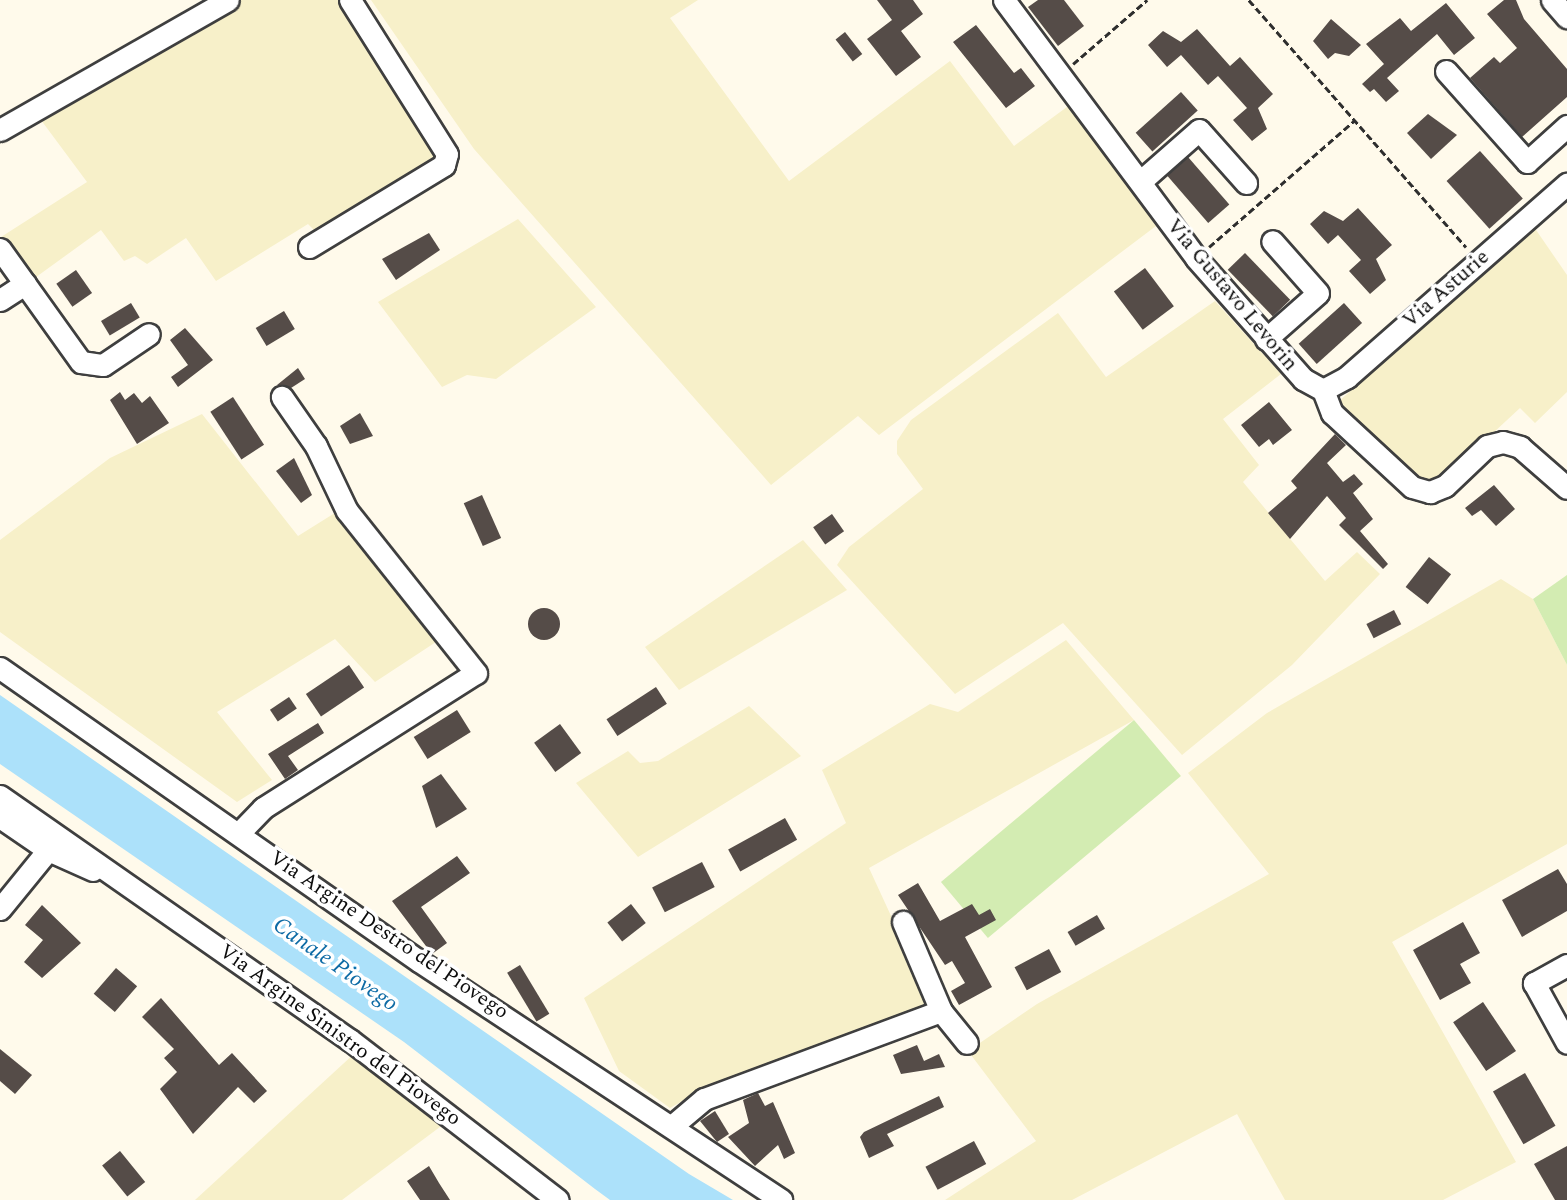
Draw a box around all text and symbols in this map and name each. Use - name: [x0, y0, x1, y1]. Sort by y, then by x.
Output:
- street label: Via Gustavo Levorin: [1161, 214, 1303, 376]
- street label: Via Asturie: [1398, 245, 1494, 333]
- street label: Via Argine Destro del Piovego: [265, 845, 513, 1025]
- water label: Canale Piovego: [267, 912, 403, 1018]
- street label: Via Argine Sinistro del Piovego: [214, 939, 466, 1131]

